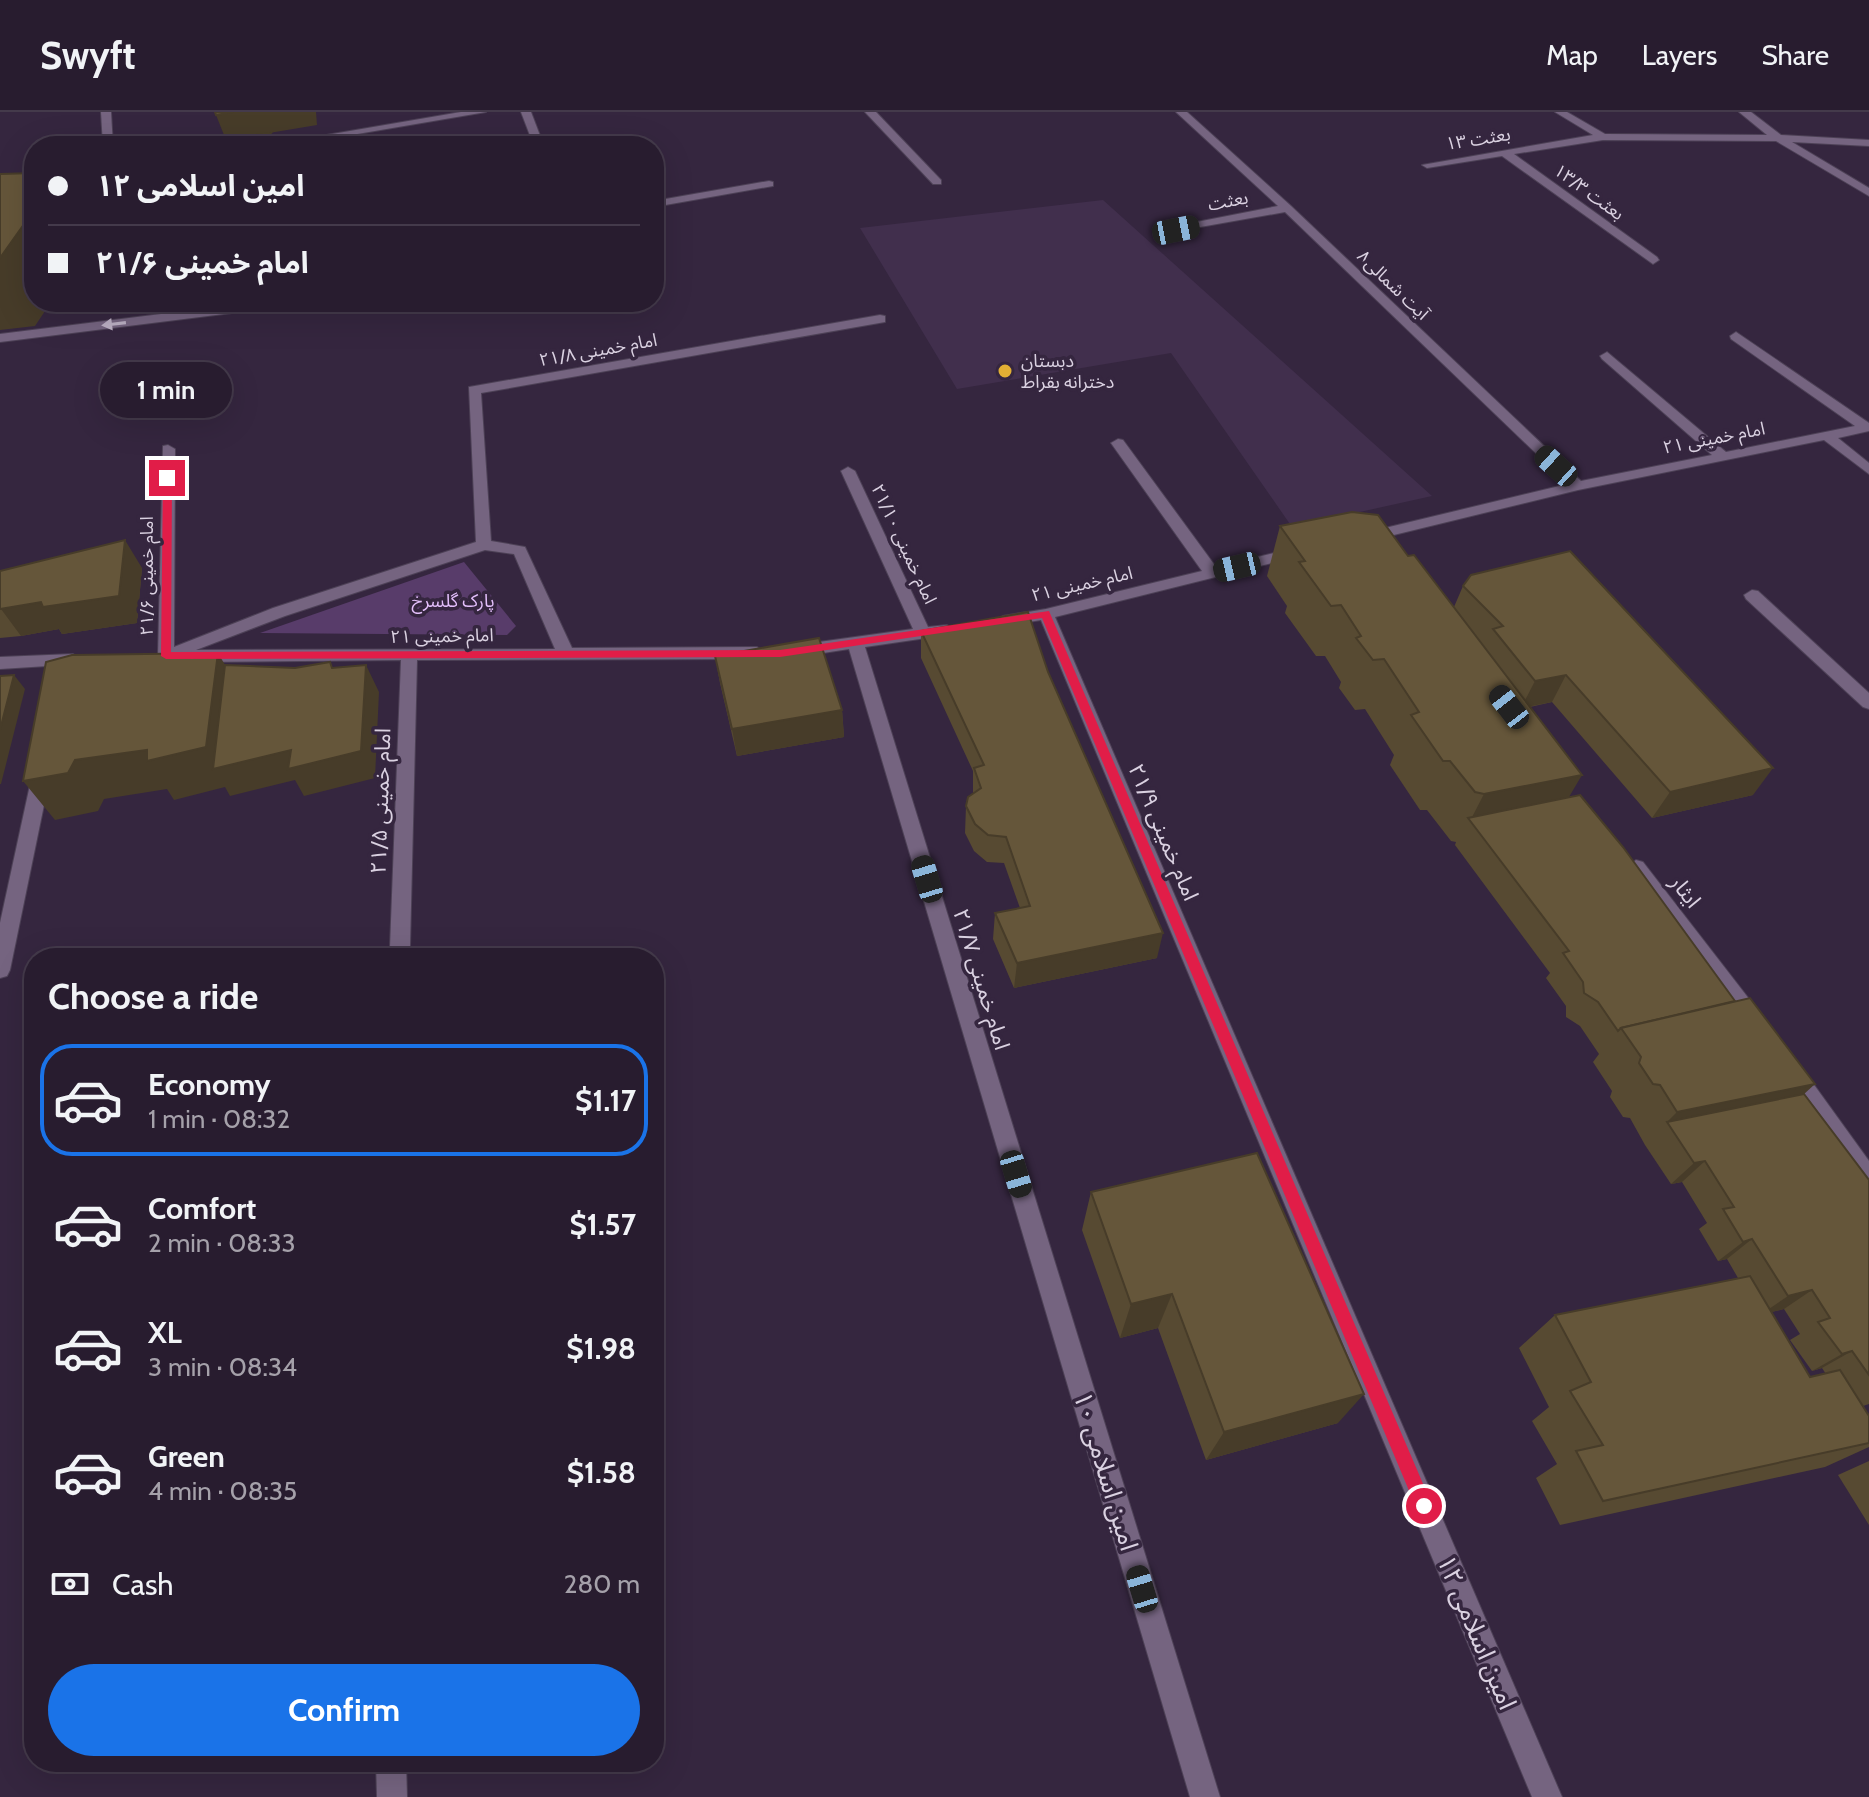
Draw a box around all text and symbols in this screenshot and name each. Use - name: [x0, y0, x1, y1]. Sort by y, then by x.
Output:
- text: Swyft: [40, 32, 136, 79]
- text: Map: [1546, 38, 1598, 72]
- text: Layers: [1642, 38, 1717, 72]
- text: Share: [1761, 38, 1829, 72]
- street label: بعثت ۱۳: [1444, 123, 1512, 155]
- street label: بعثت ۱۳/۳: [1550, 159, 1628, 225]
- text: امین اسلامی ۱۲: [96, 167, 304, 204]
- street label: بعثت: [1206, 186, 1250, 216]
- car: [1150, 214, 1202, 246]
- text: امام خمینی ۲۱/۶: [96, 244, 309, 281]
- street label: آیت شمالی۸: [1353, 245, 1434, 325]
- one-way arrow: [101, 318, 126, 331]
- street label: امام خمینی ۲۱/۸: [537, 329, 659, 374]
- place label: دبستان دخترانه بقراط: [1021, 350, 1114, 393]
- callout: 1 min: [101, 362, 233, 418]
- marker: دبستان دخترانه بقراط: [996, 362, 1014, 380]
- text: 1 min: [137, 374, 195, 406]
- street label: امام خمینی ۲۱: [1661, 417, 1767, 462]
- car: [1530, 441, 1582, 491]
- route end: [149, 460, 185, 496]
- street label: امام خمینی ۲۱/۱۰: [864, 480, 941, 609]
- street label: امام خمینی ۲۱/۶: [136, 516, 161, 636]
- car: [1211, 550, 1263, 584]
- street label: امام خمینی ۲۱: [1029, 562, 1136, 609]
- park label: پارک گلسرخ: [411, 590, 495, 614]
- street label: امام خمینی ۲۱: [390, 624, 494, 651]
- car: [1485, 681, 1533, 733]
- street label: امام خمینی ۲۱/۵: [364, 727, 400, 875]
- street label: امام خمینی ۲۱/۹: [1120, 760, 1205, 906]
- car: [909, 853, 945, 905]
- street label: ایثار: [1664, 869, 1707, 913]
- street label: امام خمینی ۲۱/۷: [944, 905, 1016, 1054]
- text: Choose a ride: [48, 974, 258, 1018]
- icon: car: [52, 1064, 124, 1136]
- text: Economy: [148, 1066, 271, 1103]
- text: $1.17: [575, 1082, 636, 1119]
- text: 1 min · 08:32: [148, 1103, 290, 1135]
- car: [998, 1148, 1034, 1200]
- icon: car: [52, 1188, 124, 1260]
- text: Comfort: [148, 1190, 256, 1227]
- text: $1.57: [569, 1206, 636, 1243]
- text: 2 min · 08:33: [148, 1227, 296, 1259]
- icon: car: [52, 1312, 124, 1384]
- text: XL: [148, 1314, 182, 1351]
- text: $1.98: [566, 1330, 636, 1367]
- text: 3 min · 08:34: [148, 1351, 297, 1383]
- street label: امین اسلامی ۱۰: [1067, 1387, 1145, 1555]
- icon: car: [52, 1436, 124, 1508]
- text: Green: [148, 1438, 225, 1475]
- text: $1.58: [567, 1454, 636, 1491]
- text: 4 min · 08:35: [148, 1475, 297, 1507]
- route start: [1406, 1488, 1442, 1524]
- street label: امین اسلامی ۱۲: [1430, 1550, 1524, 1714]
- icon: cash: [48, 1562, 92, 1606]
- car: [1124, 1563, 1160, 1615]
- text: Cash: [112, 1566, 174, 1603]
- text: 280 m: [564, 1568, 640, 1600]
- button: Confirm: [48, 1664, 640, 1756]

